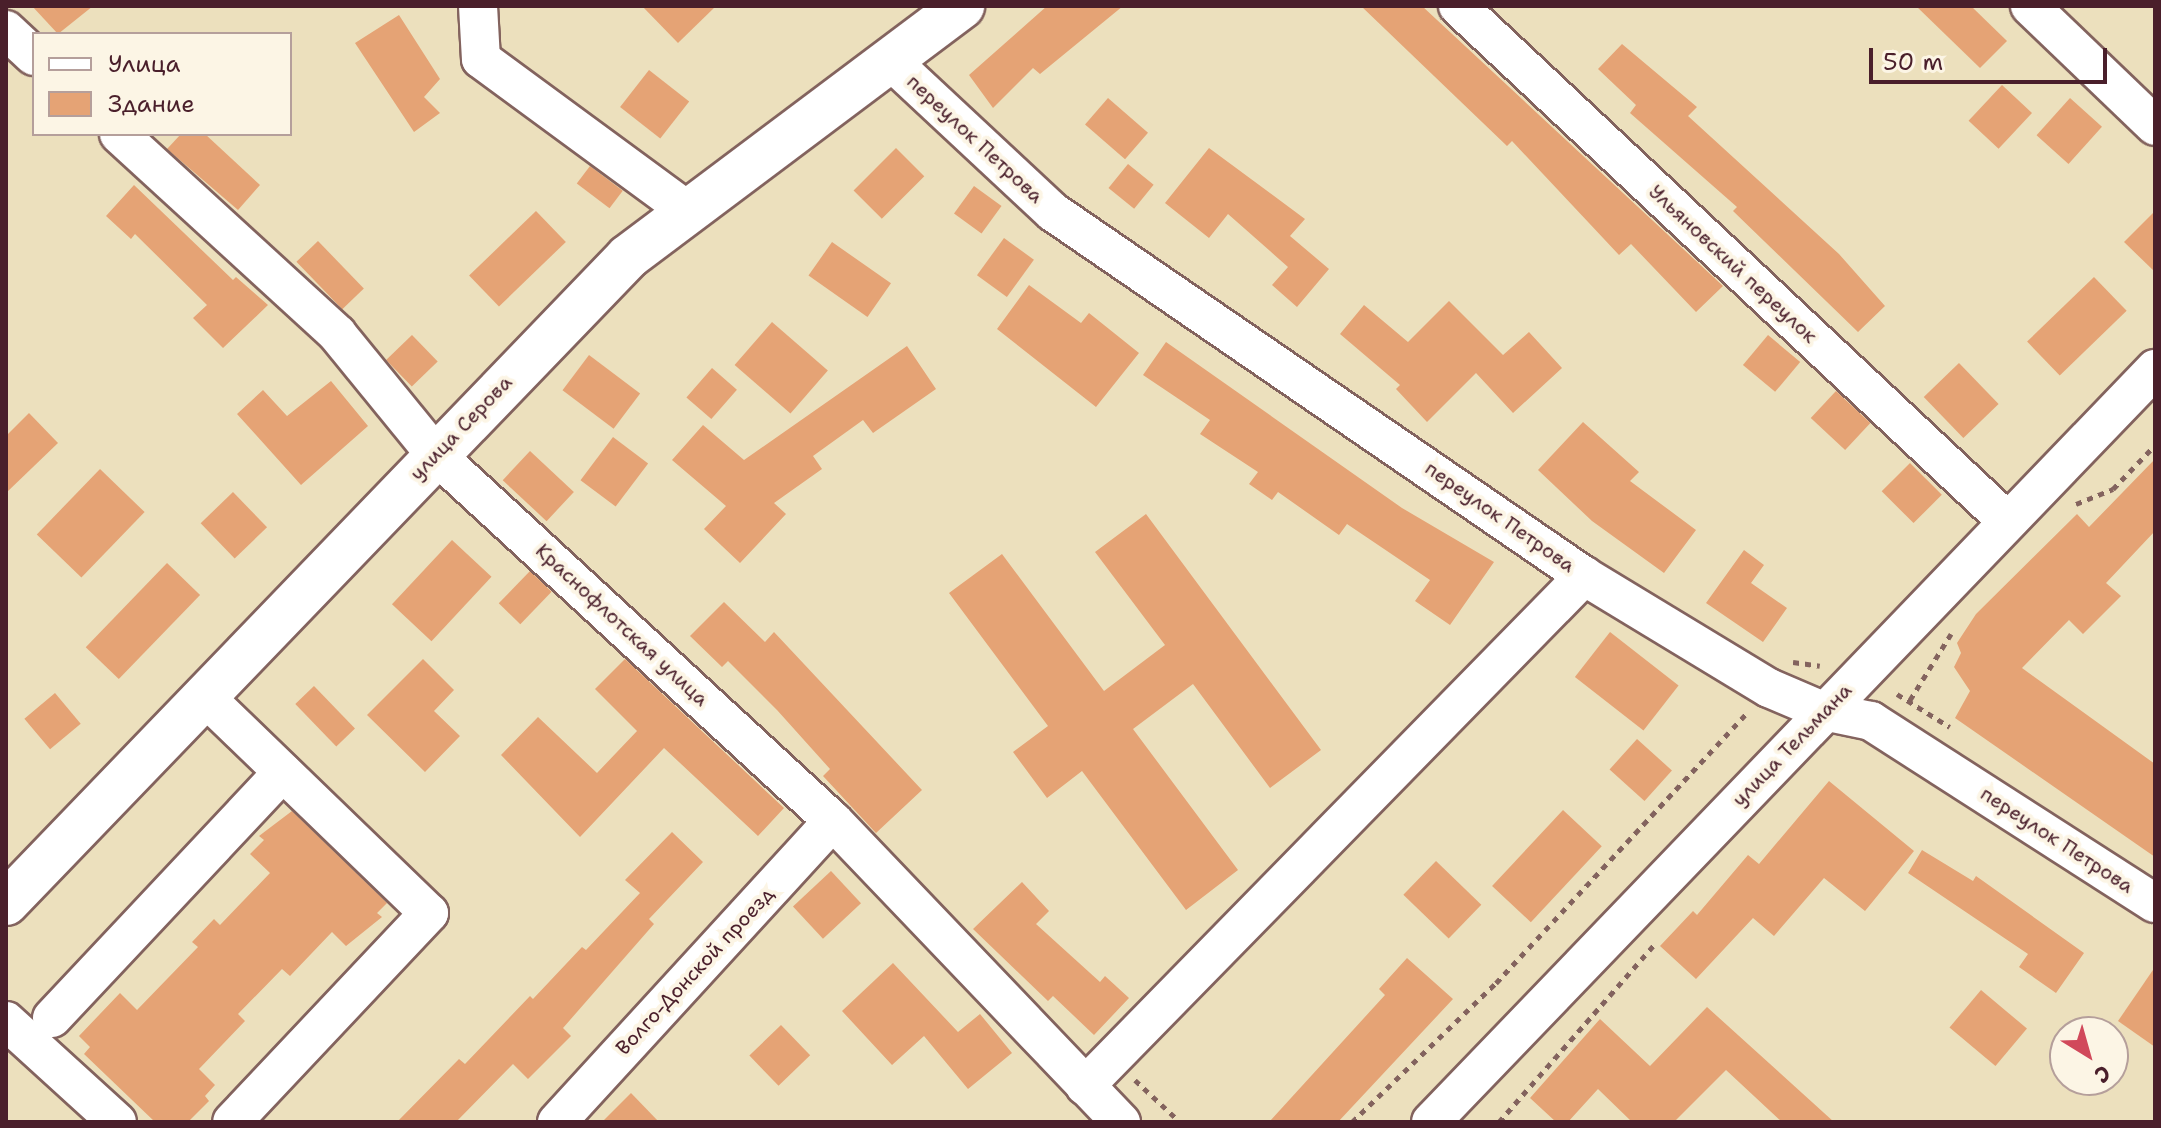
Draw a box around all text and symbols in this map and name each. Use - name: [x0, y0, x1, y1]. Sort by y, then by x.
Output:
- legend: [32, 32, 292, 136]
- scale bar: [1873, 32, 2111, 82]
- text: 50 m: [1883, 46, 1943, 78]
- text: Улица: [108, 48, 181, 80]
- street label: переулок Петрова: [902, 70, 1048, 208]
- text: Здание: [108, 88, 195, 120]
- street label: Ульяновский переулок: [1644, 180, 1822, 348]
- street label: улица Серова: [405, 371, 517, 485]
- street label: переулок Петрова: [1420, 456, 1580, 578]
- street label: Краснофлотская улица: [531, 539, 713, 711]
- street label: улица Тельмана: [1727, 679, 1857, 811]
- street label: переулок Петрова: [1976, 782, 2138, 898]
- street label: Волго-Донской проезд: [611, 882, 779, 1060]
- north arrow: [2049, 1016, 2129, 1096]
- text: С: [2088, 1058, 2117, 1090]

